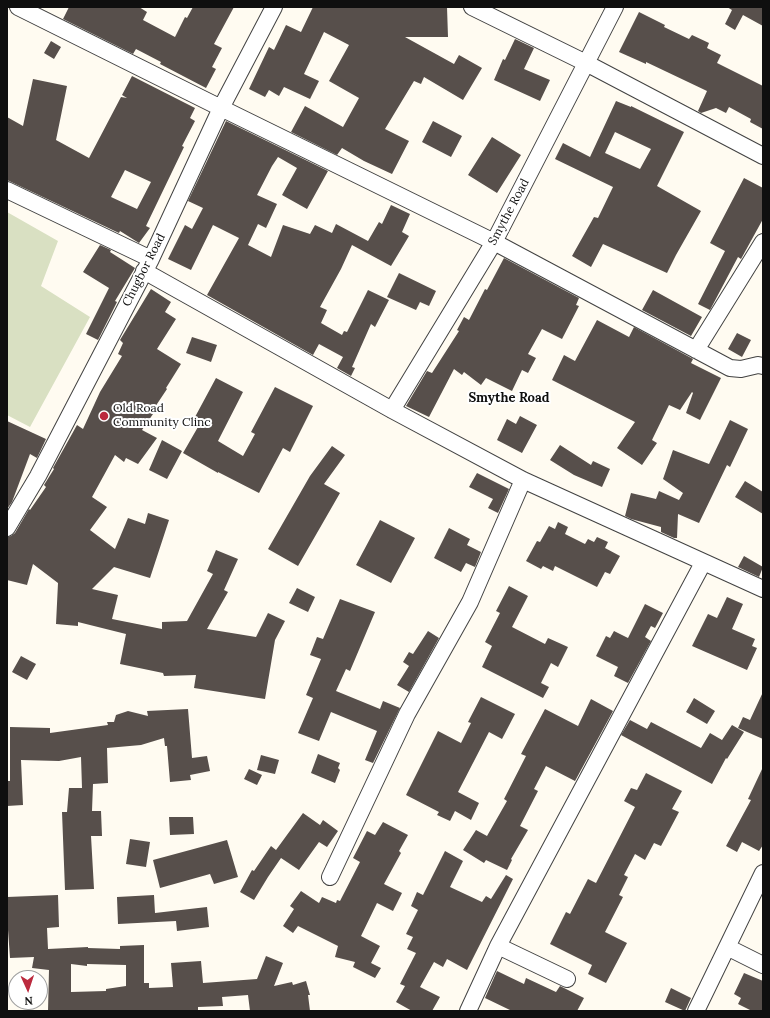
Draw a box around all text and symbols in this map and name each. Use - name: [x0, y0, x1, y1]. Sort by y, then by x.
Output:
- street label: Smythe Road: [485, 176, 533, 248]
- street label: Chugbor Road: [119, 231, 169, 309]
- district label: Smythe Road: [468, 390, 550, 406]
- place label: Old Road Community Clinc: [113, 402, 211, 430]
- marker: Old Road Community Clinc: [98, 410, 110, 422]
- north arrow: [8, 970, 48, 1010]
- text: N: [24, 994, 33, 1008]

